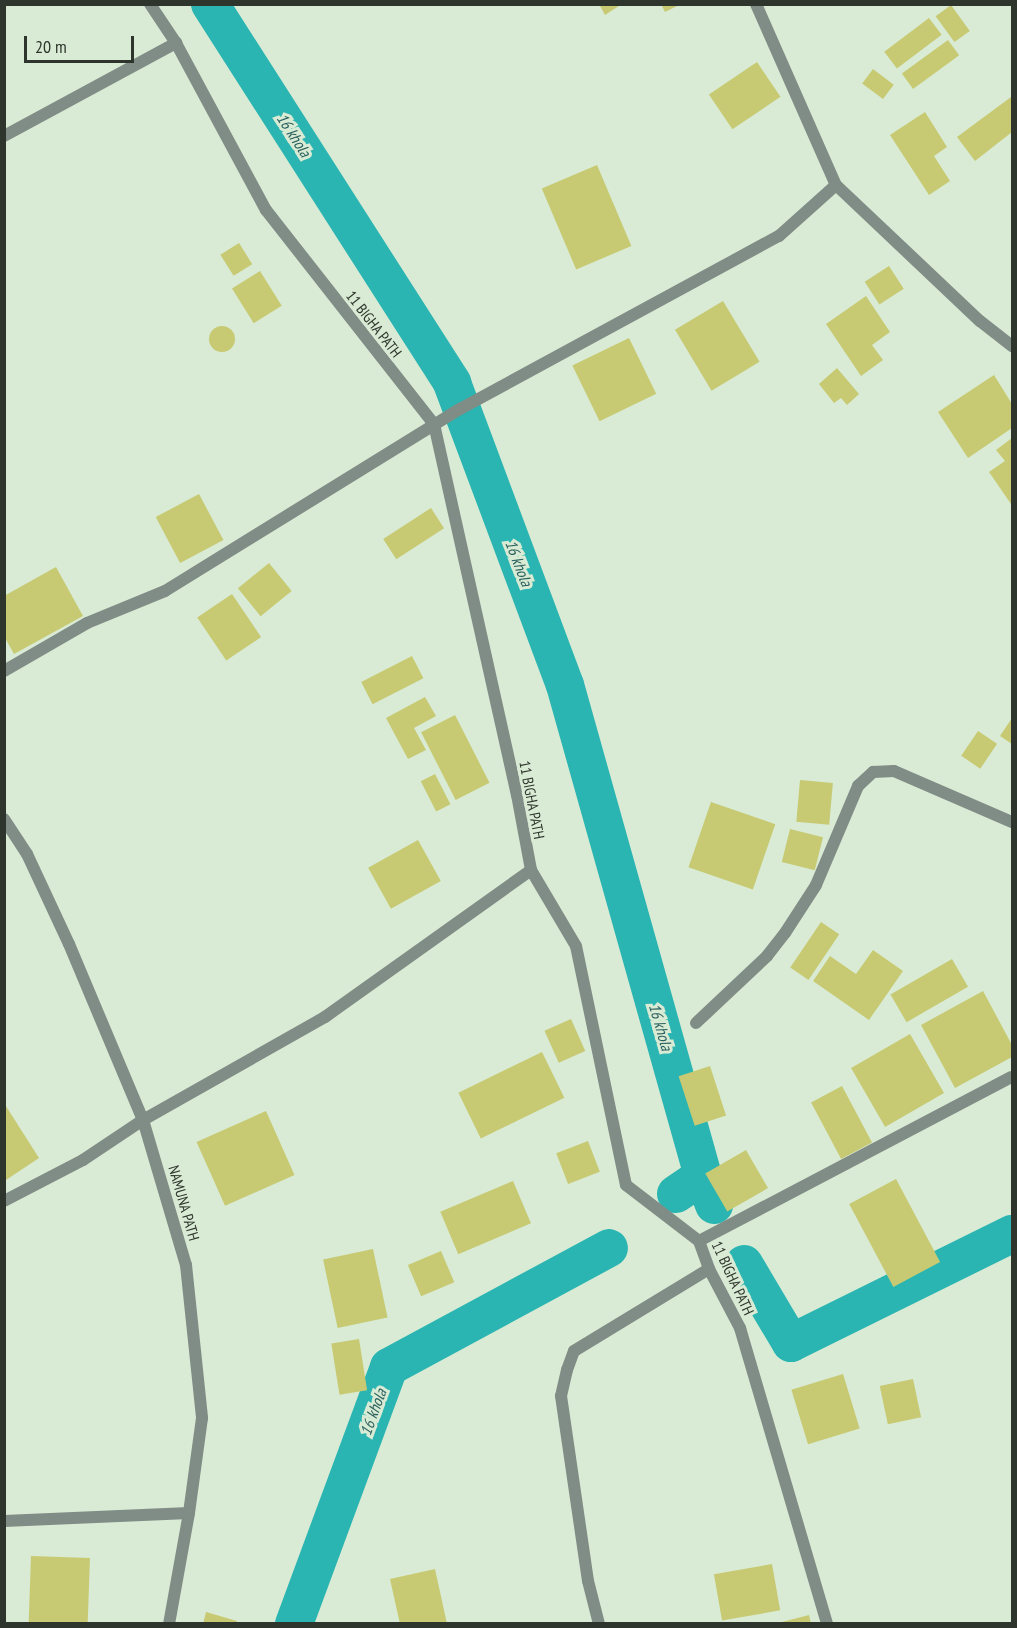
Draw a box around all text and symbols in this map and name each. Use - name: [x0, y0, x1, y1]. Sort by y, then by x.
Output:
- scale bar: [27, 24, 136, 62]
- text: 20 m: [35, 35, 67, 58]
- water label: 16 khola: [273, 110, 315, 160]
- street label: 11 BIGHA PATH: [342, 287, 406, 361]
- water label: 16 khola: [501, 537, 537, 589]
- street label: 11 BIGHA PATH: [516, 759, 548, 841]
- water label: 16 khola: [645, 1001, 677, 1053]
- street label: NAMUNA PATH: [165, 1163, 203, 1243]
- street label: 11 BIGHA PATH: [708, 1238, 758, 1318]
- water label: 16 khola: [356, 1386, 390, 1438]

